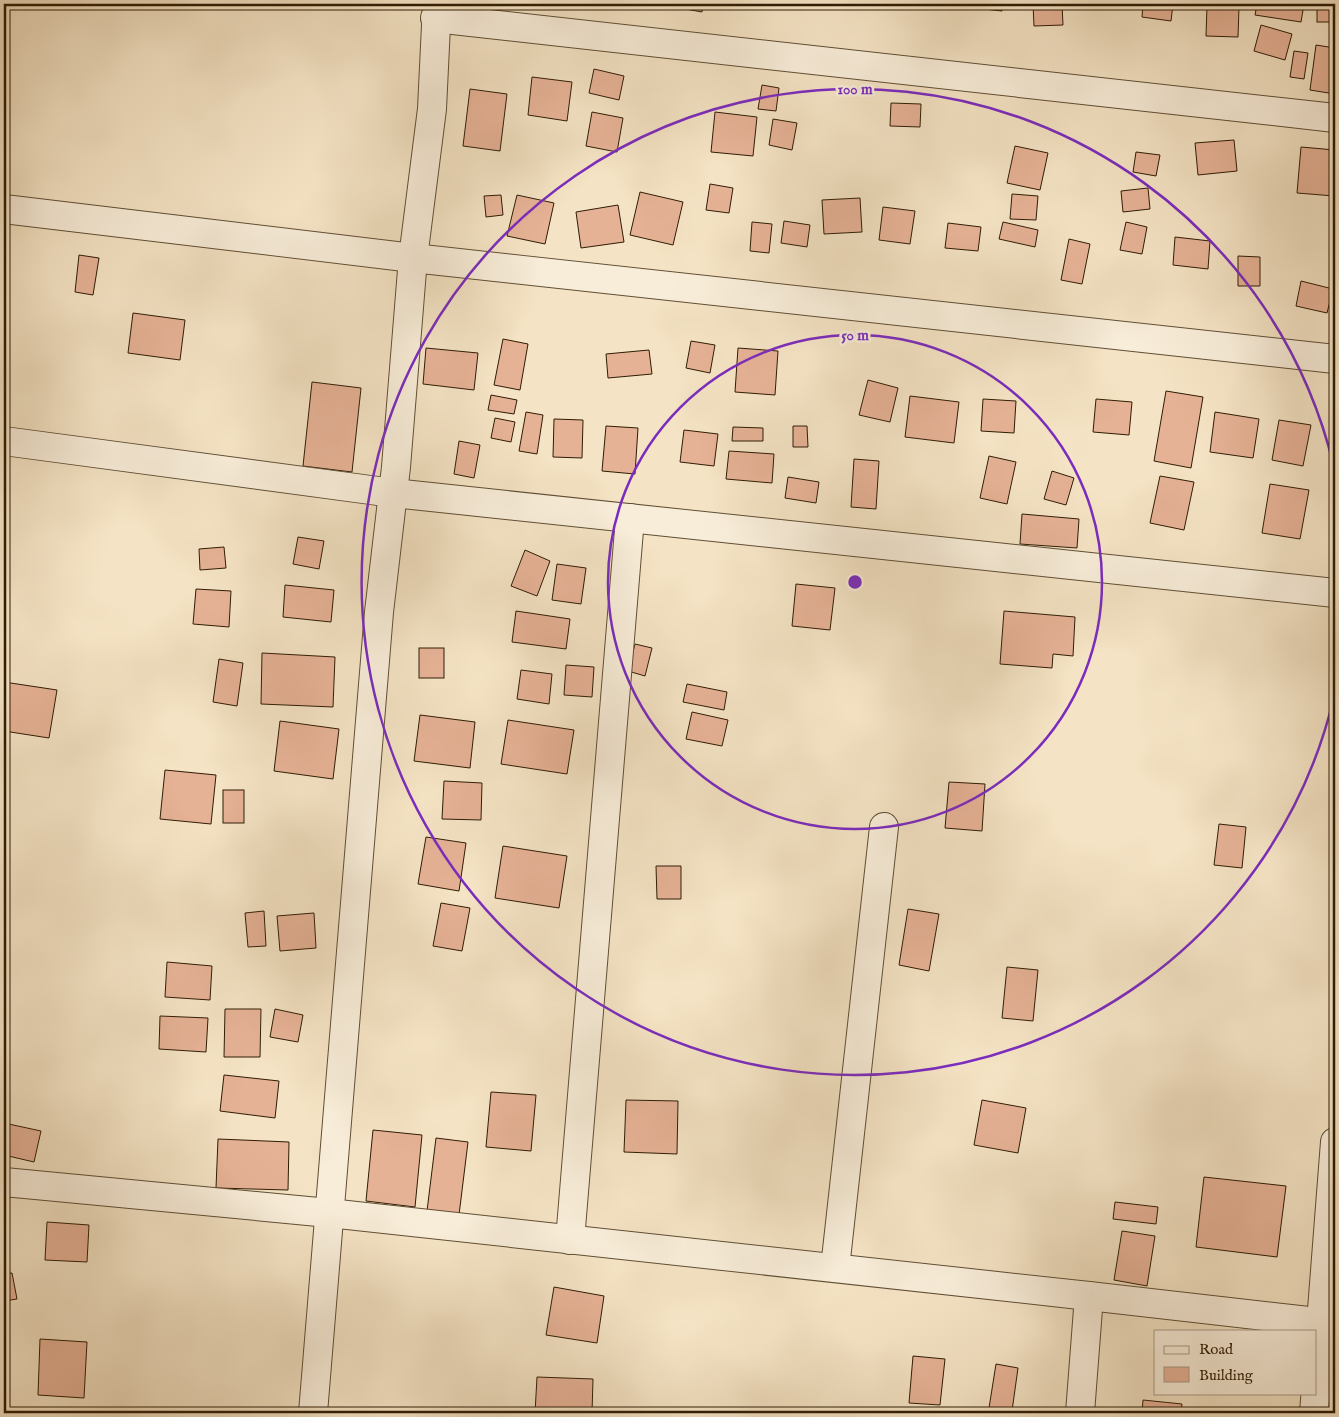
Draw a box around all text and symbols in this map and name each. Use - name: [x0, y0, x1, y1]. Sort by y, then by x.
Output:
- text: 100 m: [837, 80, 873, 99]
- text: 50 m: [841, 326, 869, 345]
- centre of rings: [846, 573, 864, 591]
- legend: [1154, 1330, 1316, 1394]
- text: Road: [1199, 1340, 1234, 1359]
- text: Building: [1199, 1366, 1254, 1385]

